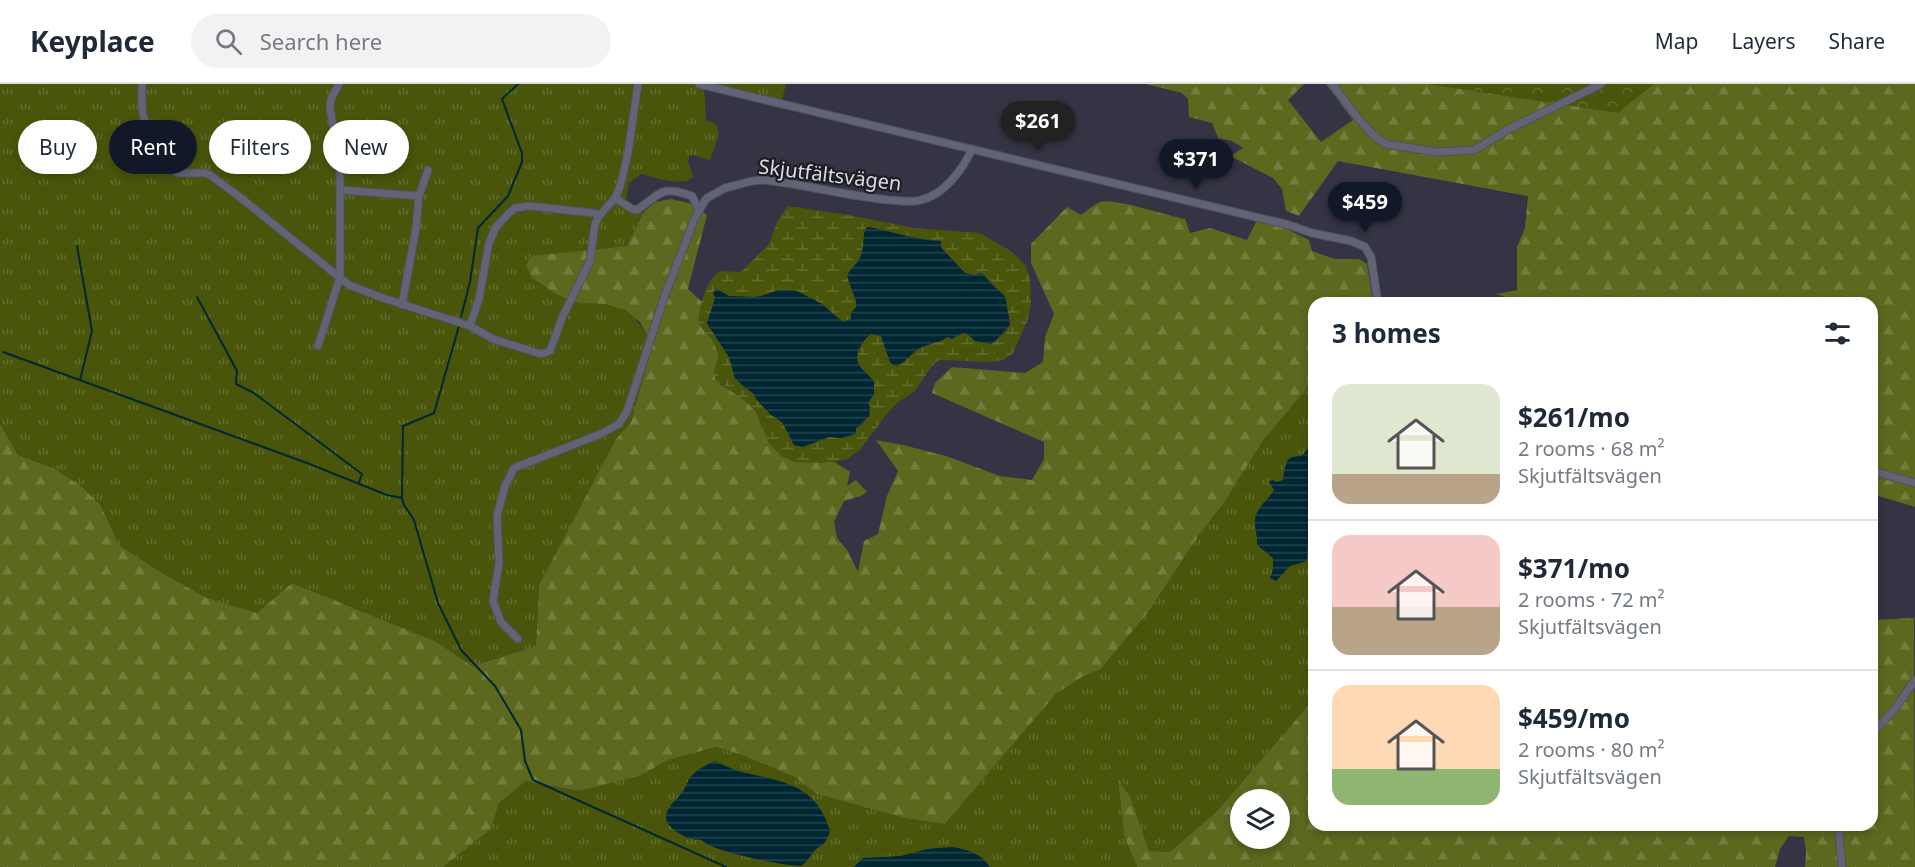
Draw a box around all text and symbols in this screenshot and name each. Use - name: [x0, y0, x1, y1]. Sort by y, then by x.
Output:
- search box: [191, 14, 611, 68]
- text: Keyplace: [30, 22, 155, 60]
- icon: search: [212, 25, 245, 58]
- text: Search here: [260, 26, 382, 56]
- text: Map: [1655, 27, 1699, 55]
- text: Layers: [1732, 27, 1796, 55]
- text: Share: [1829, 27, 1885, 55]
- pin: $261: [1002, 101, 1074, 152]
- text: $261: [1015, 107, 1061, 134]
- chip: Buy: [18, 120, 97, 174]
- chip: Rent: [109, 120, 197, 174]
- chip: Filters: [209, 120, 311, 174]
- chip: New: [323, 120, 409, 174]
- pin: $371: [1160, 139, 1232, 190]
- text: $371: [1173, 145, 1219, 172]
- street label: Skjutfältsvägen: [757, 152, 903, 197]
- pin: $459: [1329, 182, 1401, 233]
- text: $459: [1342, 188, 1388, 215]
- text: 3 homes: [1332, 315, 1441, 351]
- icon: filters: [1821, 317, 1854, 350]
- text: $261/mo: [1518, 399, 1630, 435]
- icon: home: [1380, 408, 1452, 480]
- text: 2 rooms · 68 m²: [1518, 435, 1665, 462]
- text: Skjutfältsvägen: [1518, 462, 1662, 489]
- text: $371/mo: [1518, 550, 1630, 586]
- icon: home: [1380, 559, 1452, 631]
- text: 2 rooms · 72 m²: [1518, 586, 1665, 613]
- text: Skjutfältsvägen: [1518, 613, 1662, 640]
- text: $459/mo: [1518, 700, 1630, 736]
- icon: home: [1380, 709, 1452, 781]
- text: 2 rooms · 80 m²: [1518, 736, 1665, 763]
- text: Skjutfältsvägen: [1518, 763, 1662, 790]
- map controls: [1230, 789, 1290, 849]
- button: layers: [1230, 789, 1290, 849]

